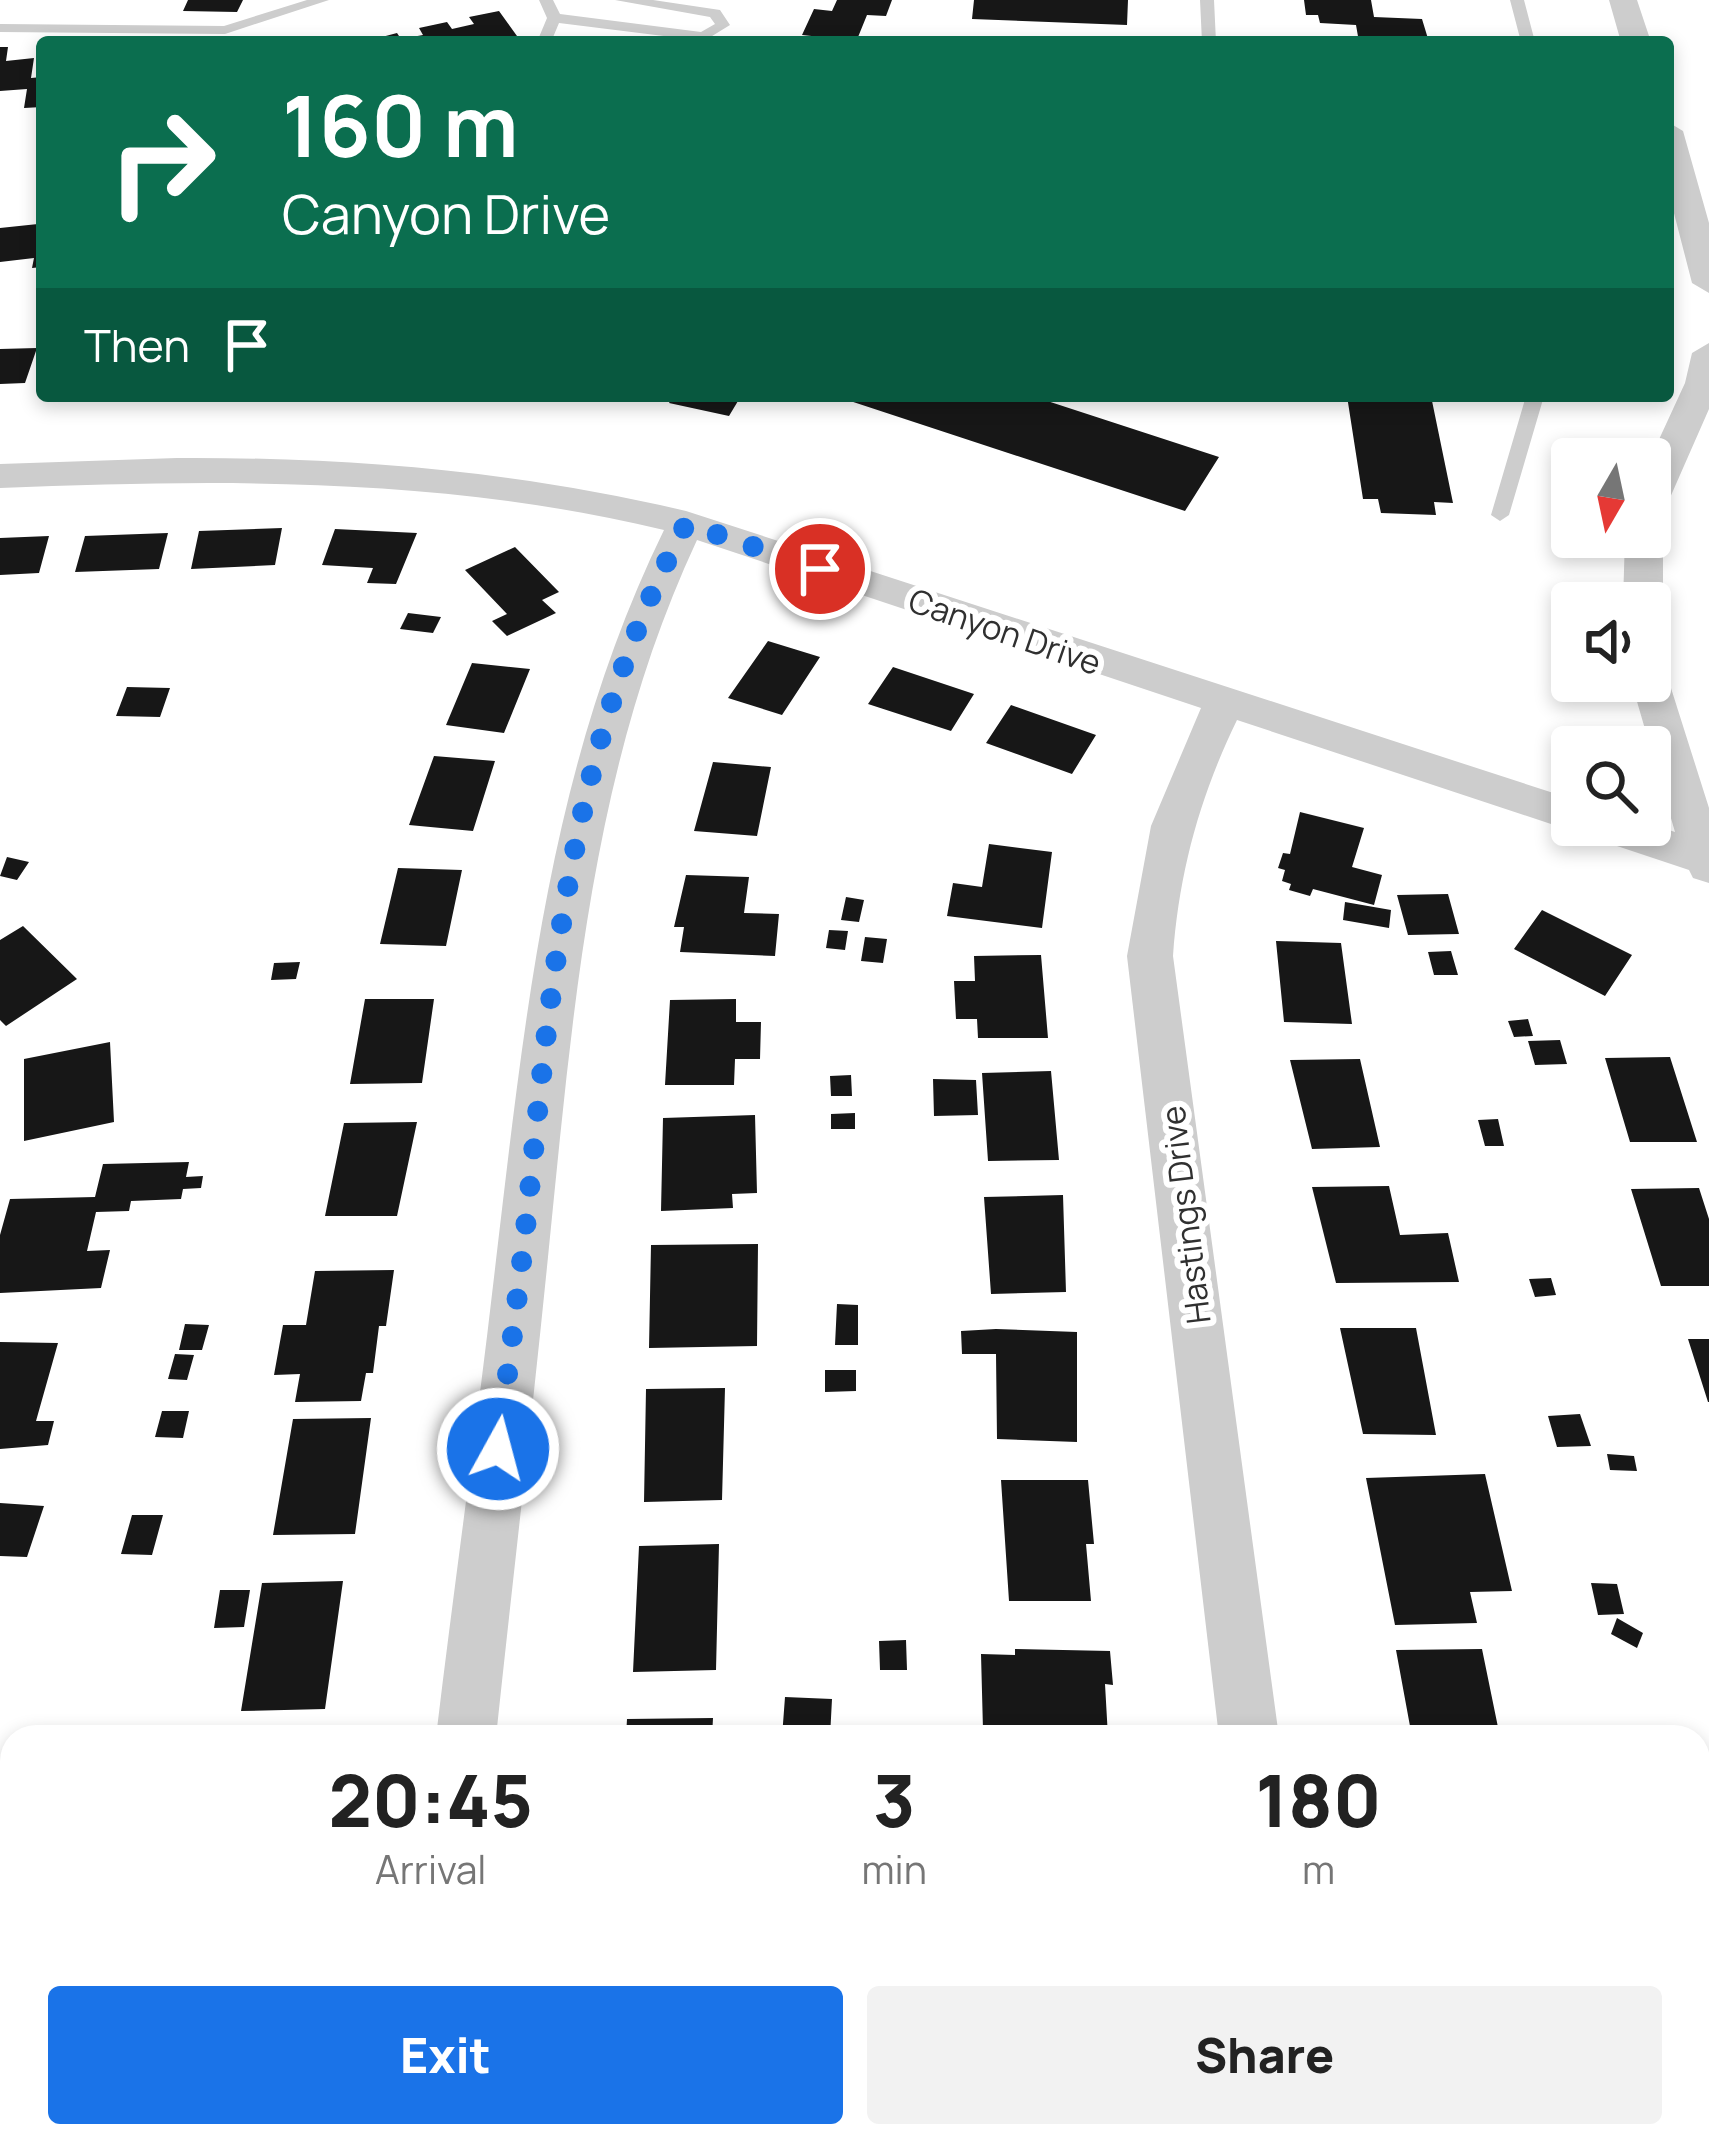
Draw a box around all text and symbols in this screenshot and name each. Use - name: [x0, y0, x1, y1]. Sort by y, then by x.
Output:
- text: 160 m: [282, 67, 519, 182]
- icon: right: [84, 84, 240, 240]
- text: Canyon Drive: [282, 176, 610, 250]
- icon: arrive: [214, 312, 280, 378]
- text: Then: [84, 314, 190, 376]
- north arrow: [1551, 438, 1671, 558]
- map controls: [1551, 438, 1671, 846]
- pin: [769, 518, 871, 620]
- icon: arrive: [787, 536, 853, 602]
- street label: Canyon Drive: [903, 577, 1107, 685]
- button: sound: [1551, 582, 1671, 702]
- button: search: [1551, 726, 1671, 846]
- street label: Hastings Drive: [1149, 1103, 1221, 1327]
- position arrow: [435, 1386, 561, 1512]
- text: 20:45: [329, 1750, 533, 1849]
- text: 3: [873, 1750, 915, 1849]
- text: 180: [1255, 1750, 1381, 1849]
- text: Arrival: [375, 1842, 486, 1896]
- text: min: [861, 1842, 927, 1896]
- text: m: [1302, 1842, 1335, 1896]
- button: Exit: [48, 1986, 843, 2124]
- button: Share: [867, 1986, 1662, 2124]

